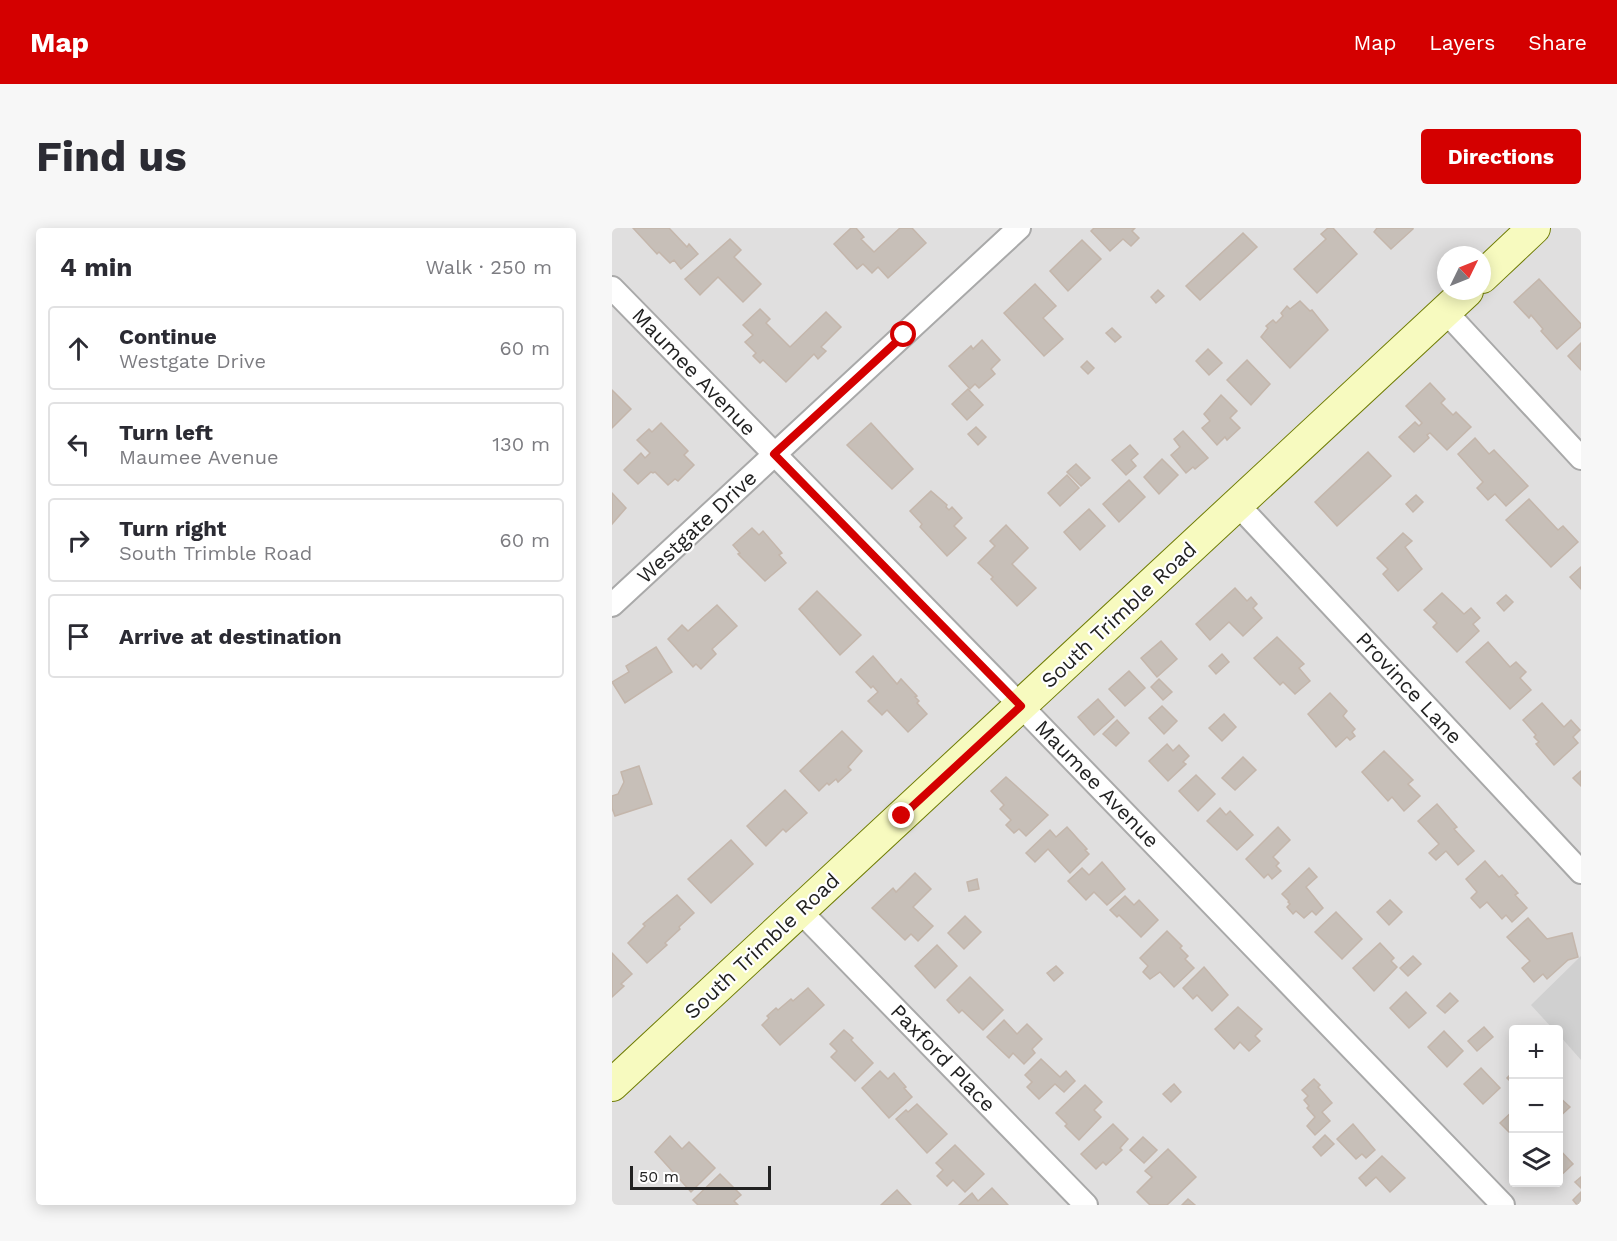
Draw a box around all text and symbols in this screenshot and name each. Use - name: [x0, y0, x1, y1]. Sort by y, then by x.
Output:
- text: Map: [30, 26, 89, 59]
- text: Map: [1353, 30, 1396, 55]
- text: Layers: [1429, 30, 1495, 55]
- text: Share: [1528, 30, 1587, 55]
- button: Directions: [1421, 129, 1581, 184]
- text: Find us: [36, 132, 187, 181]
- north arrow: [1437, 246, 1491, 300]
- text: 4 min: [60, 252, 132, 282]
- text: Walk · 250 m: [425, 255, 552, 279]
- street label: Maumee Avenue: [627, 303, 762, 441]
- route start: [890, 321, 916, 347]
- text: Continue: [119, 324, 217, 349]
- icon: ahead: [62, 332, 95, 365]
- text: 60 m: [500, 336, 550, 360]
- text: Westgate Drive: [119, 349, 266, 373]
- text: Turn left: [119, 420, 213, 445]
- icon: left: [62, 428, 95, 461]
- text: 130 m: [492, 432, 550, 456]
- text: Maumee Avenue: [119, 445, 279, 469]
- street label: Westgate Drive: [632, 465, 762, 588]
- text: Turn right: [119, 516, 226, 541]
- icon: right: [62, 524, 95, 557]
- text: 60 m: [500, 528, 550, 552]
- street label: South Trimble Road: [1036, 536, 1201, 693]
- text: South Trimble Road: [119, 541, 312, 565]
- icon: arrive: [62, 620, 95, 653]
- text: Arrive at destination: [119, 624, 342, 649]
- street label: Province Lane: [1351, 627, 1468, 749]
- street label: Maumee Avenue: [1030, 715, 1165, 853]
- route end: [888, 802, 914, 828]
- street label: South Trimble Road: [679, 867, 844, 1024]
- street label: Paxford Place: [886, 999, 1001, 1117]
- map controls: [1509, 1025, 1563, 1187]
- button: +: [1509, 1025, 1563, 1079]
- button: −: [1509, 1079, 1563, 1133]
- button: layers: [1509, 1133, 1563, 1187]
- scale bar: [630, 1163, 771, 1190]
- text: 50 m: [639, 1167, 679, 1186]

